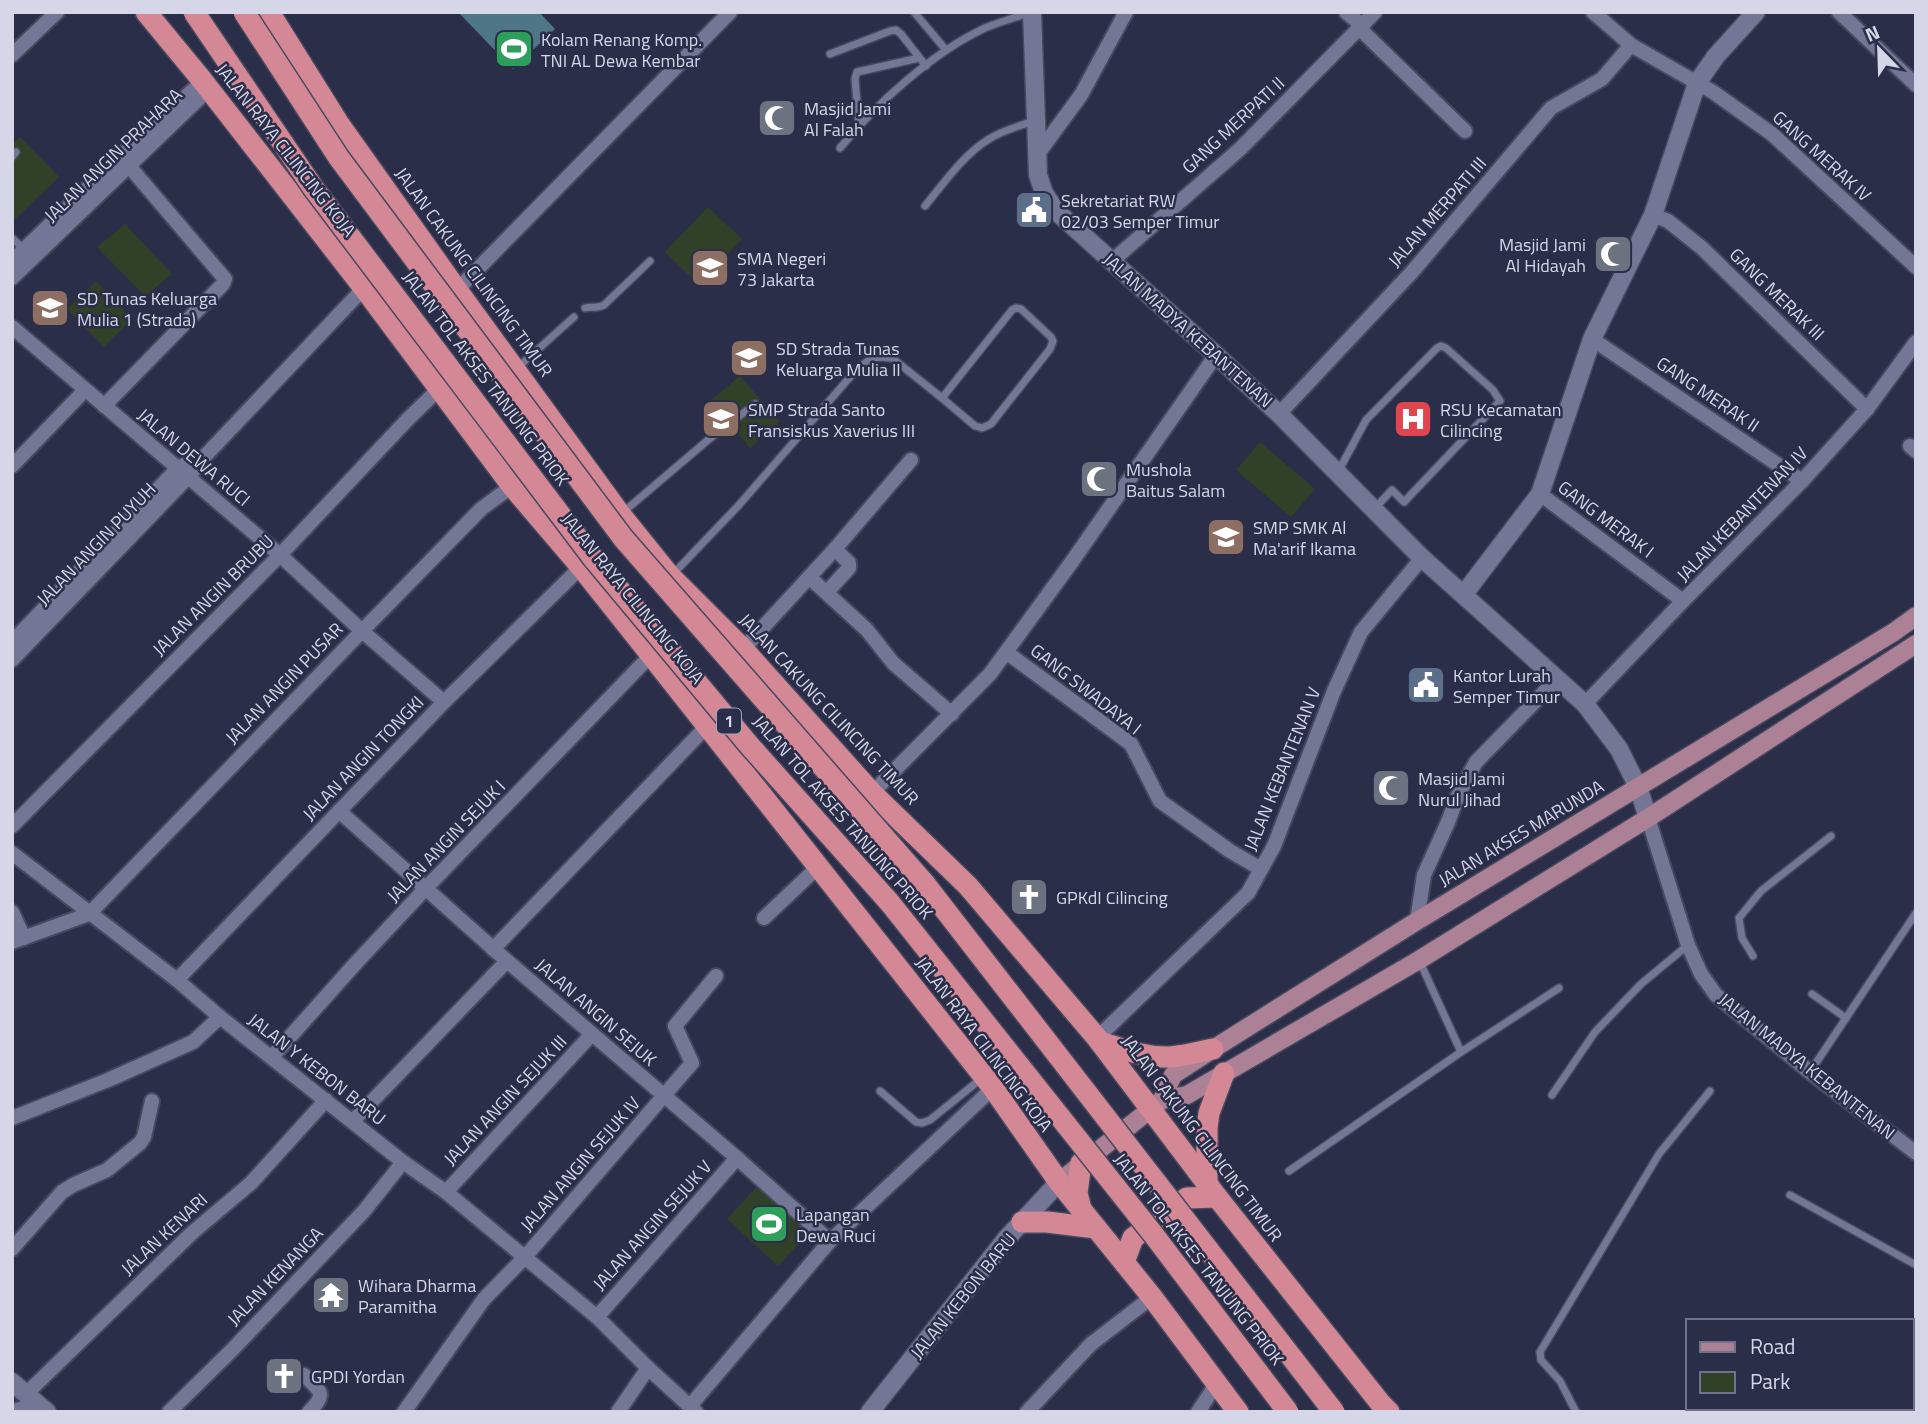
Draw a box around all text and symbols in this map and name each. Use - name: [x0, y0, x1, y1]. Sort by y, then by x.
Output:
- north arrow: [1844, 14, 1914, 84]
- text: N: [1860, 17, 1884, 49]
- place label: Kolam Renang Komp. TNI AL Dewa Kembar: [541, 26, 702, 74]
- sports icon: Kolam Renang Komp. TNI AL Dewa Kembar: [493, 28, 535, 70]
- street label: JALAN RAYA CILINCING KOJA: [209, 57, 363, 243]
- street label: GANG MERPATI II: [1176, 70, 1290, 180]
- street label: JALAN ANGIN PRAHARA: [38, 82, 188, 228]
- place label: Masjid Jami Al Falah: [804, 95, 891, 143]
- mosque icon: Masjid Jami Al Falah: [756, 97, 798, 139]
- street label: GANG MERAK IV: [1767, 104, 1878, 208]
- street label: JALAN MERPATI III: [1381, 151, 1493, 273]
- street label: JALAN CAKUNG CILINCING TIMUR: [389, 162, 559, 382]
- place label: Sekretariat RW 02/03 Semper Timur: [1061, 187, 1220, 235]
- public building icon: Sekretariat RW 02/03 Semper Timur: [1013, 189, 1055, 231]
- place label: Masjid Jami Al Hidayah: [1499, 231, 1586, 279]
- mosque icon: Masjid Jami Al Hidayah: [1592, 233, 1634, 275]
- street label: GANG MERAK III: [1723, 241, 1831, 347]
- place label: SMA Negeri 73 Jakarta: [737, 245, 826, 293]
- street label: JALAN MADYA KEBANTENAN: [1097, 246, 1279, 414]
- school or university icon: SMA Negeri 73 Jakarta: [689, 247, 731, 289]
- street label: JALAN TOL AKSES TANJUNG PRIOK: [396, 265, 576, 491]
- place label: SD Tunas Keluarga Mulia 1 (Strada): [77, 285, 217, 333]
- school or university icon: SD Tunas Keluarga Mulia 1 (Strada): [29, 287, 71, 329]
- place label: SD Strada Tunas Keluarga Mulia II: [776, 335, 901, 383]
- school or university icon: SD Strada Tunas Keluarga Mulia II: [728, 337, 770, 379]
- street label: GANG MERAK II: [1651, 350, 1765, 438]
- place label: SMP Strada Santo Fransiskus Xaverius III: [748, 396, 915, 444]
- place label: RSU Kecamatan Cilincing: [1440, 396, 1561, 444]
- school or university icon: SMP Strada Santo Fransiskus Xaverius III: [700, 398, 742, 440]
- hospital icon: RSU Kecamatan Cilincing: [1392, 398, 1434, 440]
- street label: JALAN DEWA RUCI: [132, 402, 256, 512]
- street label: JALAN KEBANTENAN IV: [1670, 440, 1814, 588]
- place label: Mushola Baitus Salam: [1126, 456, 1225, 504]
- mosque icon: Mushola Baitus Salam: [1078, 458, 1120, 500]
- street label: GANG MERAK I: [1552, 474, 1660, 564]
- street label: JALAN ANGIN PUYUH: [30, 476, 162, 612]
- street label: JALAN RAYA CILINCING KOJA: [555, 506, 711, 690]
- place label: SMP SMK Al Ma'arif Ikama: [1253, 514, 1356, 562]
- school or university icon: SMP SMK Al Ma'arif Ikama: [1205, 516, 1247, 558]
- street label: JALAN ANGIN BRUBU: [146, 528, 280, 662]
- street label: JALAN CAKUNG CILINCING TIMUR: [733, 607, 925, 811]
- street label: JALAN ANGIN PUSAR: [219, 616, 349, 750]
- street label: GANG SWADAYA I: [1025, 637, 1147, 741]
- place label: Kantor Lurah Semper Timur: [1453, 662, 1560, 710]
- public building icon: Kantor Lurah Semper Timur: [1405, 664, 1447, 706]
- street label: JALAN KEBANTENAN V: [1237, 683, 1327, 855]
- street label: JALAN ANGIN TONGKI: [296, 689, 430, 827]
- road number: 1: [717, 708, 741, 734]
- street label: JALAN TOL AKSES TANJUNG PRIOK: [747, 709, 939, 925]
- place label: Masjid Jami Nurul Jihad: [1418, 765, 1505, 813]
- mosque icon: Masjid Jami Nurul Jihad: [1370, 767, 1412, 809]
- street label: JALAN AKSES MARUNDA: [1433, 773, 1609, 893]
- street label: JALAN ANGIN SEJUK I: [380, 774, 512, 908]
- church icon: GPKdI Cilincing: [1008, 876, 1050, 918]
- place label: GPKdI Cilincing: [1056, 884, 1168, 911]
- street label: JALAN RAYA CILINCING KOJA: [909, 950, 1059, 1138]
- street label: JALAN ANGIN SEJUK: [530, 952, 662, 1072]
- street label: JALAN MADYA KEBANTENAN: [1713, 986, 1901, 1146]
- street label: JALAN Y KEBON BARU: [242, 1006, 392, 1132]
- street label: JALAN ANGIN SEJUK III: [437, 1029, 573, 1171]
- street label: JALAN CAKUNG CILINCING TIMUR: [1115, 1029, 1289, 1247]
- street label: JALAN ANGIN SEJUK IV: [514, 1090, 647, 1238]
- street label: JALAN TOL AKSES TANJUNG PRIOK: [1107, 1147, 1291, 1371]
- street label: JALAN ANGIN SEJUK V: [586, 1153, 718, 1296]
- street label: JALAN KENARI: [115, 1187, 213, 1281]
- place label: Lapangan Dewa Ruci: [796, 1201, 876, 1249]
- sports icon: Lapangan Dewa Ruci: [748, 1203, 790, 1245]
- street label: JALAN KENANGA: [221, 1220, 330, 1332]
- street label: JALAN KEBON BARU: [904, 1227, 1022, 1365]
- place label: Wihara Dharma Paramitha: [358, 1272, 476, 1320]
- temple icon: Wihara Dharma Paramitha: [310, 1274, 352, 1316]
- legend: [1686, 1319, 1914, 1410]
- text: Road: [1750, 1330, 1795, 1362]
- church icon: GPDI Yordan: [263, 1355, 305, 1397]
- place label: GPDI Yordan: [311, 1363, 405, 1390]
- text: Park: [1750, 1365, 1790, 1397]

